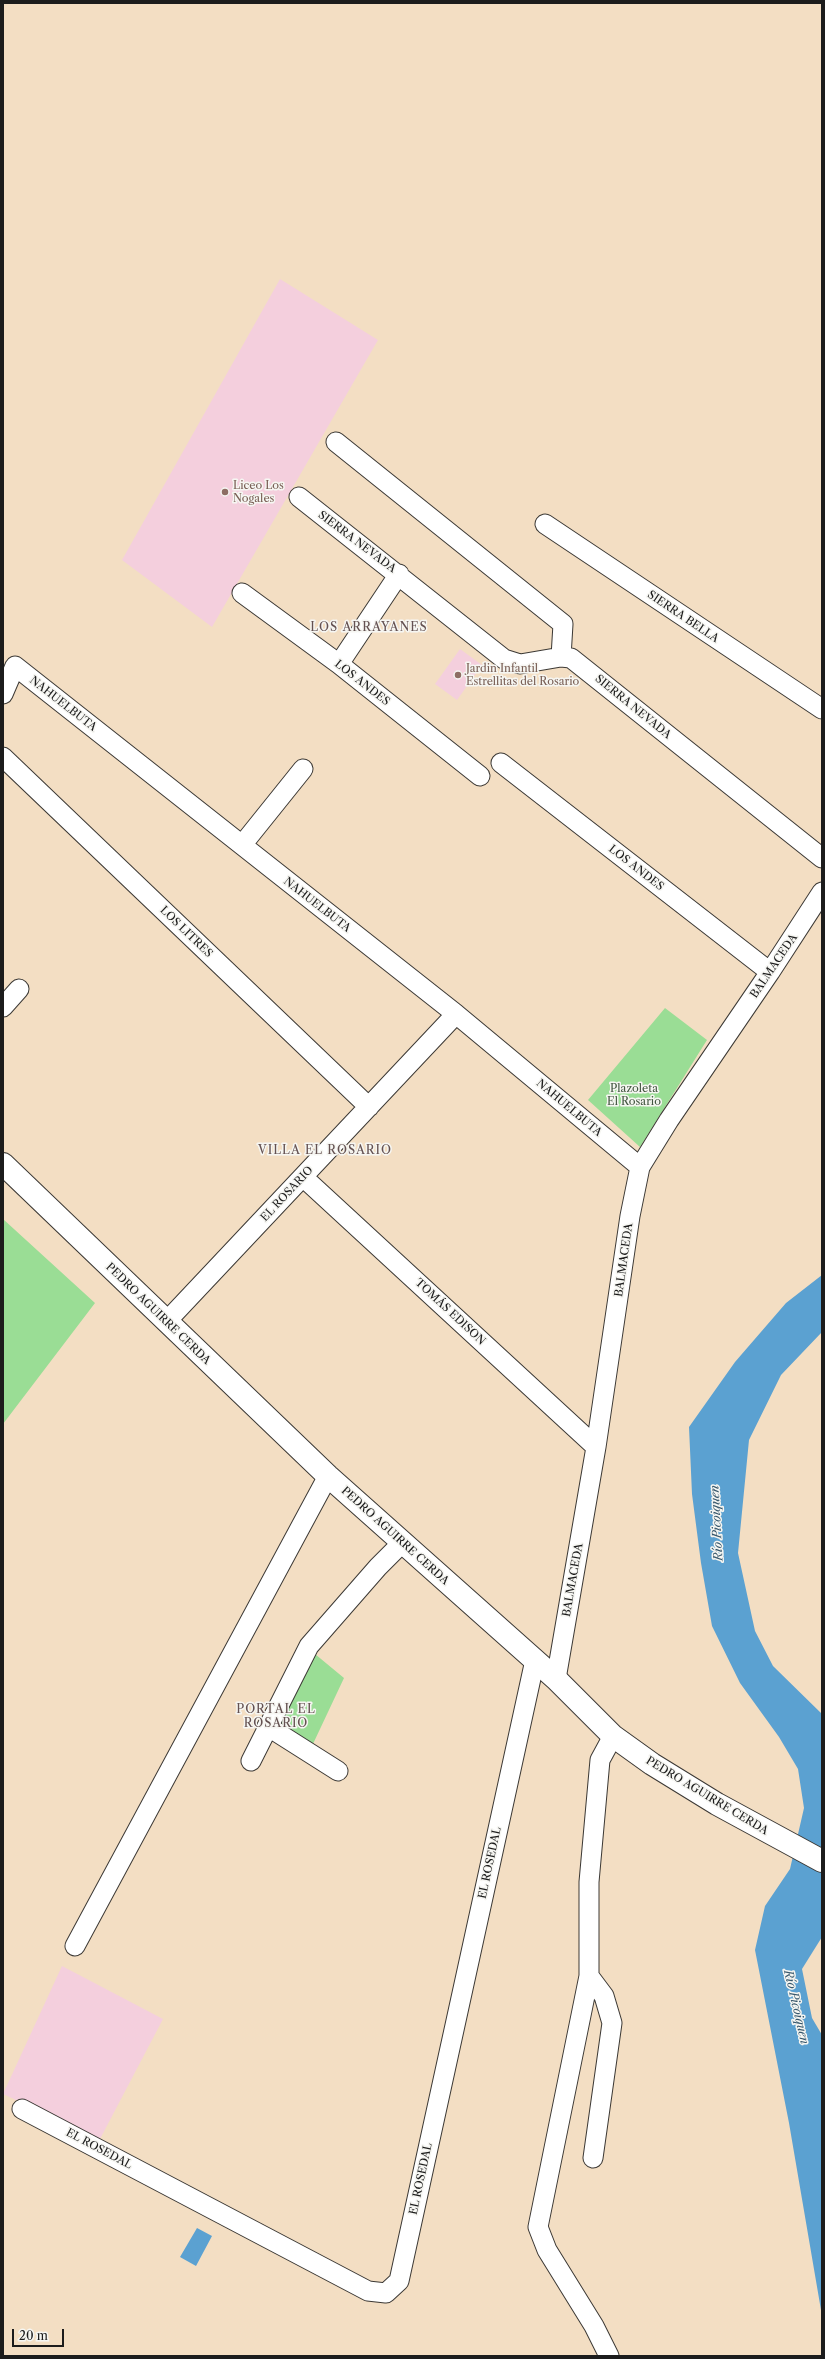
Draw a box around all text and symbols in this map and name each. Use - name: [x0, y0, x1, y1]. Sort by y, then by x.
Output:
- place label: Liceo Los Nogales: [233, 479, 284, 505]
- marker: Liceo Los Nogales: [220, 487, 230, 497]
- street label: SIERRA NEVADA: [315, 508, 399, 576]
- street label: SIERRA BELLA: [645, 588, 721, 646]
- district label: LOS ARRAYANES: [310, 621, 428, 635]
- street label: LOS ANDES: [332, 657, 392, 709]
- place label: Jardin Infantil Estrellitas del Rosario: [466, 662, 579, 688]
- marker: Jardin Infantil Estrellitas del Rosario: [453, 670, 463, 680]
- street label: SIERRA NEVADA: [592, 672, 674, 742]
- street label: NAHUELBUTA: [27, 674, 99, 734]
- street label: LOS ANDES: [606, 842, 666, 894]
- street label: NAHUELBUTA: [281, 875, 353, 935]
- street label: LOS LITRES: [157, 904, 215, 960]
- street label: BALMACEDA: [748, 931, 800, 1001]
- street label: NAHUELBUTA: [534, 1077, 604, 1139]
- park label: Plazoleta El Rosario: [607, 1082, 661, 1108]
- district label: VILLA EL ROSARIO: [258, 1144, 392, 1158]
- street label: EL ROSARIO: [258, 1164, 316, 1224]
- street label: BALMACEDA: [612, 1222, 636, 1298]
- street label: PEDRO AGUIRRE CERDA: [103, 1261, 213, 1367]
- street label: TOMÁS EDISON: [412, 1276, 488, 1348]
- street label: PEDRO AGUIRRE CERDA: [338, 1484, 452, 1588]
- water label: Río Picoiquen: [708, 1485, 726, 1561]
- street label: BALMACEDA: [560, 1542, 586, 1618]
- district label: PORTAL EL ROSARIO: [236, 1703, 316, 1731]
- street label: PEDRO AGUIRRE CERDA: [643, 1754, 771, 1838]
- street label: EL ROSEDAL: [476, 1826, 504, 1900]
- water label: Río Picoiquen: [780, 1968, 812, 2046]
- street label: EL ROSEDAL: [64, 2126, 134, 2172]
- street label: EL ROSEDAL: [407, 2142, 435, 2216]
- scale bar: [14, 2321, 66, 2347]
- text: 20 m: [19, 2328, 48, 2343]

